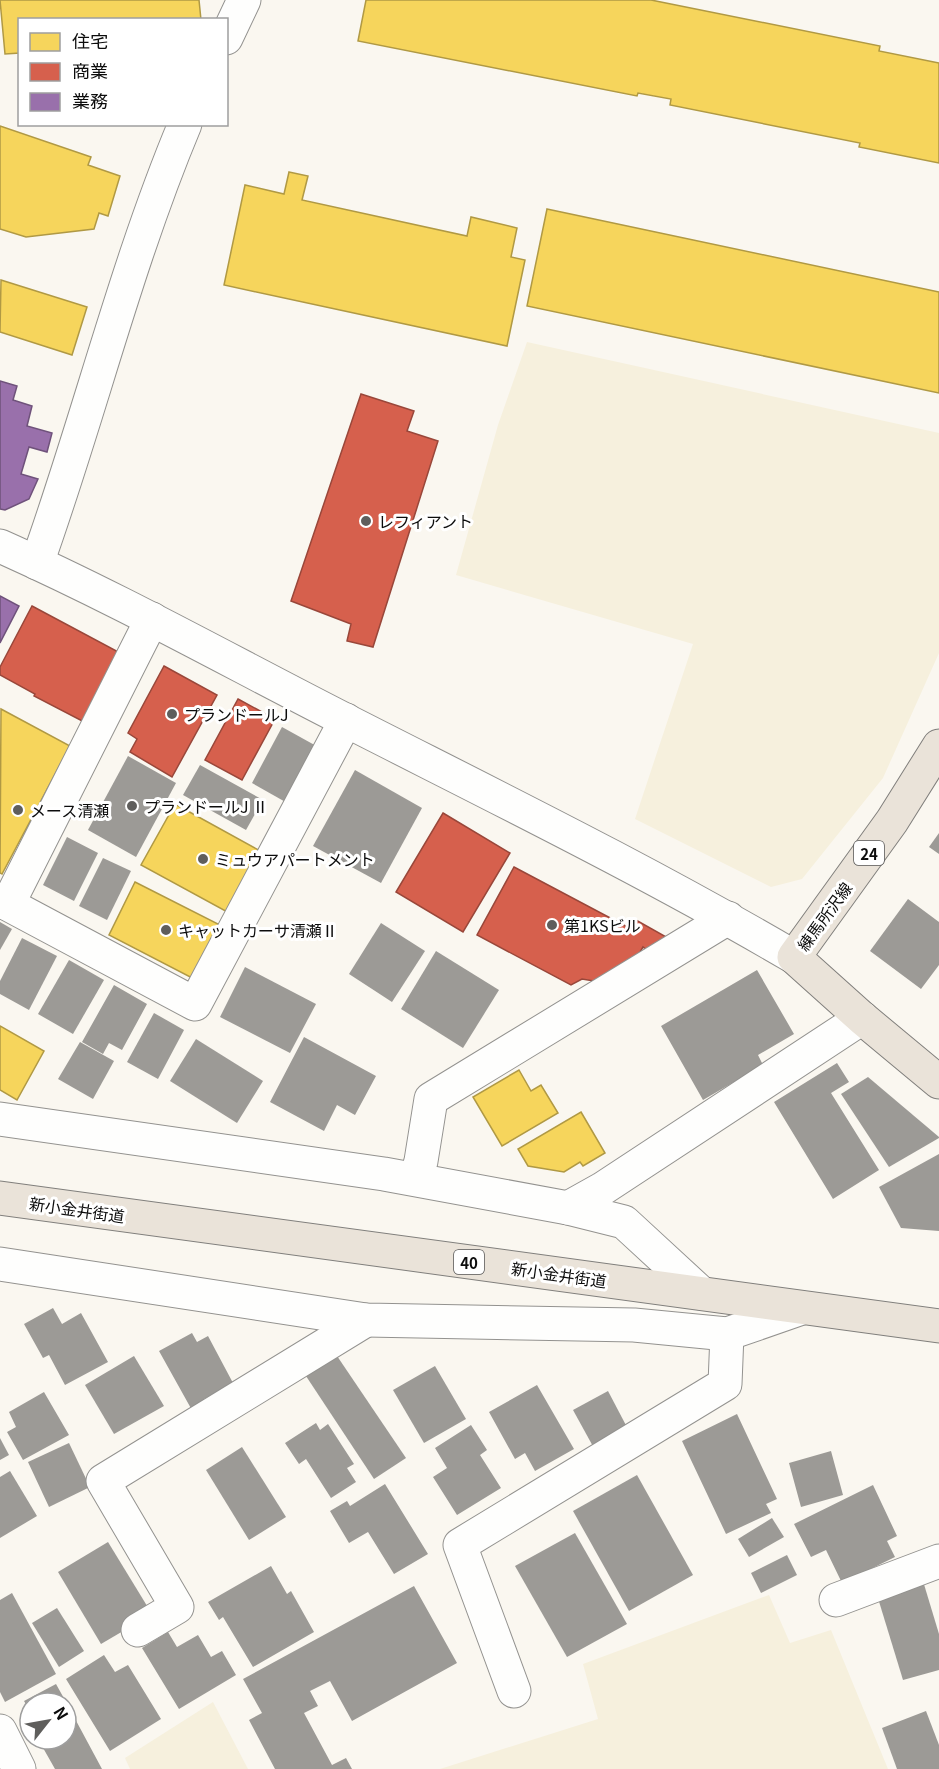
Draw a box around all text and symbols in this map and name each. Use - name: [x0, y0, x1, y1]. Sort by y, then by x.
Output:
- legend: [18, 18, 228, 126]
- text: 住宅: [72, 27, 108, 53]
- text: 商業: [72, 57, 108, 83]
- text: 業務: [72, 87, 108, 113]
- place label: レフィアント: [378, 509, 473, 533]
- marker: レフィアント: [359, 514, 373, 528]
- place label: プランドールJ: [184, 702, 289, 726]
- marker: プランドールJ: [165, 707, 179, 721]
- place label: プランドールJ Ⅱ: [144, 794, 268, 818]
- place label: メース清瀬: [30, 798, 109, 822]
- marker: プランドールJ Ⅱ: [125, 799, 139, 813]
- marker: メース清瀬: [11, 803, 25, 817]
- road number: 24: [854, 841, 884, 865]
- place label: ミュウアパートメント: [215, 847, 375, 871]
- marker: ミュウアパートメント: [196, 852, 210, 866]
- street label: 練馬所沢線: [791, 877, 857, 955]
- place label: 第1KSビル: [564, 913, 641, 937]
- place label: キャットカーサ清瀬Ⅱ: [178, 918, 338, 942]
- marker: 第1KSビル: [545, 918, 559, 932]
- marker: キャットカーサ清瀬Ⅱ: [159, 923, 173, 937]
- street label: 新小金井街道: [28, 1190, 126, 1228]
- road number: 40: [454, 1250, 484, 1274]
- street label: 新小金井街道: [510, 1255, 608, 1293]
- north arrow: [18, 1691, 78, 1751]
- text: N: [48, 1701, 75, 1724]

